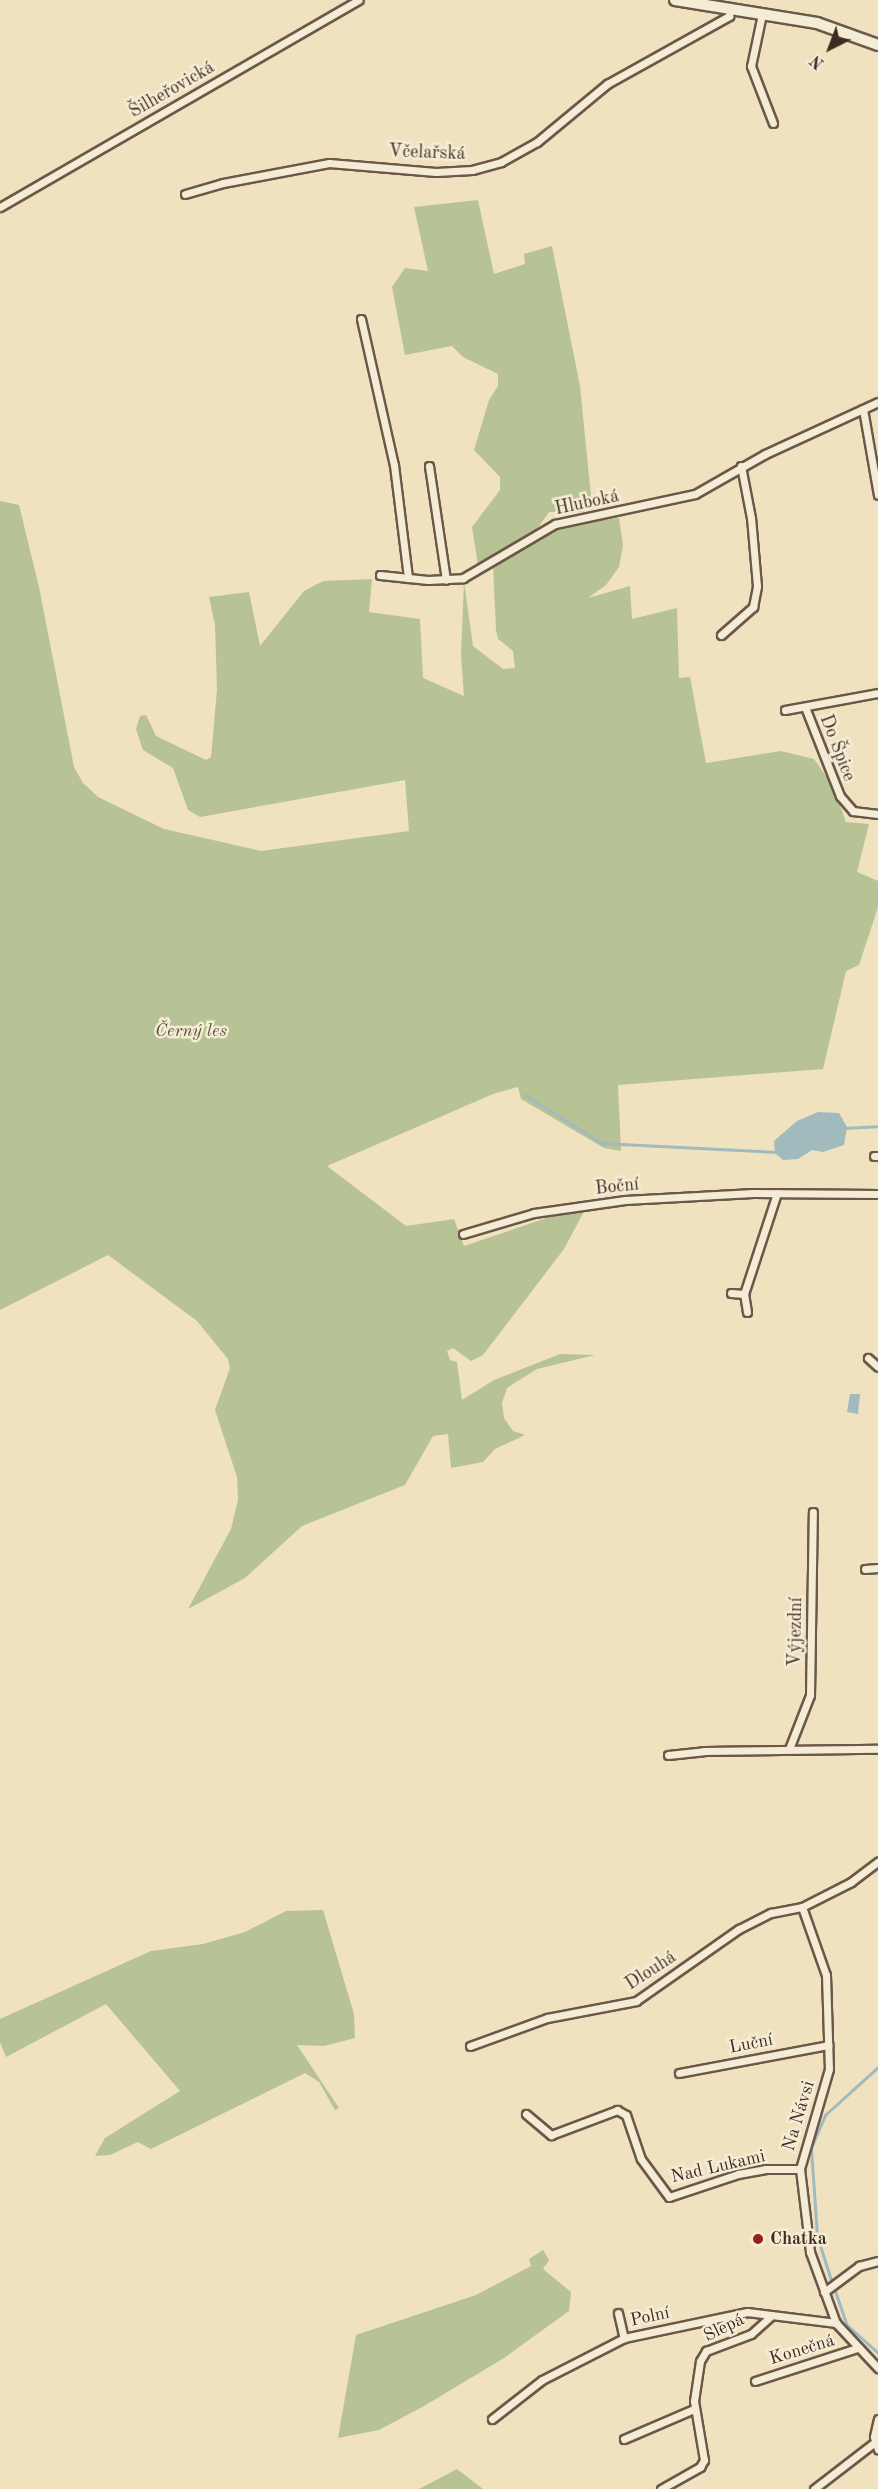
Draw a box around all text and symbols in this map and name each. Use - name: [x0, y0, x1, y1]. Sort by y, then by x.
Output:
- north arrow: [800, 18, 860, 78]
- text: N: [808, 51, 828, 71]
- street label: Šilheřovická: [125, 57, 219, 123]
- street label: Včelařská: [388, 141, 466, 165]
- street label: Hluboká: [553, 486, 621, 520]
- street label: Do Špice: [814, 712, 860, 784]
- park label: Černý les: [155, 1020, 227, 1042]
- street label: Boční: [594, 1174, 640, 1200]
- street label: Výjezdní: [785, 1597, 807, 1667]
- street label: Dlouhá: [622, 1947, 680, 1995]
- street label: Luční: [727, 2029, 775, 2059]
- street label: Na Návsi: [778, 2078, 820, 2154]
- street label: Nad Lukami: [669, 2146, 767, 2188]
- place label: Chatka: [770, 2228, 827, 2250]
- marker: Chatka: [751, 2232, 765, 2246]
- street label: Polní: [628, 2302, 672, 2332]
- street label: Slepá: [700, 2309, 748, 2347]
- street label: Konečná: [767, 2330, 837, 2370]

